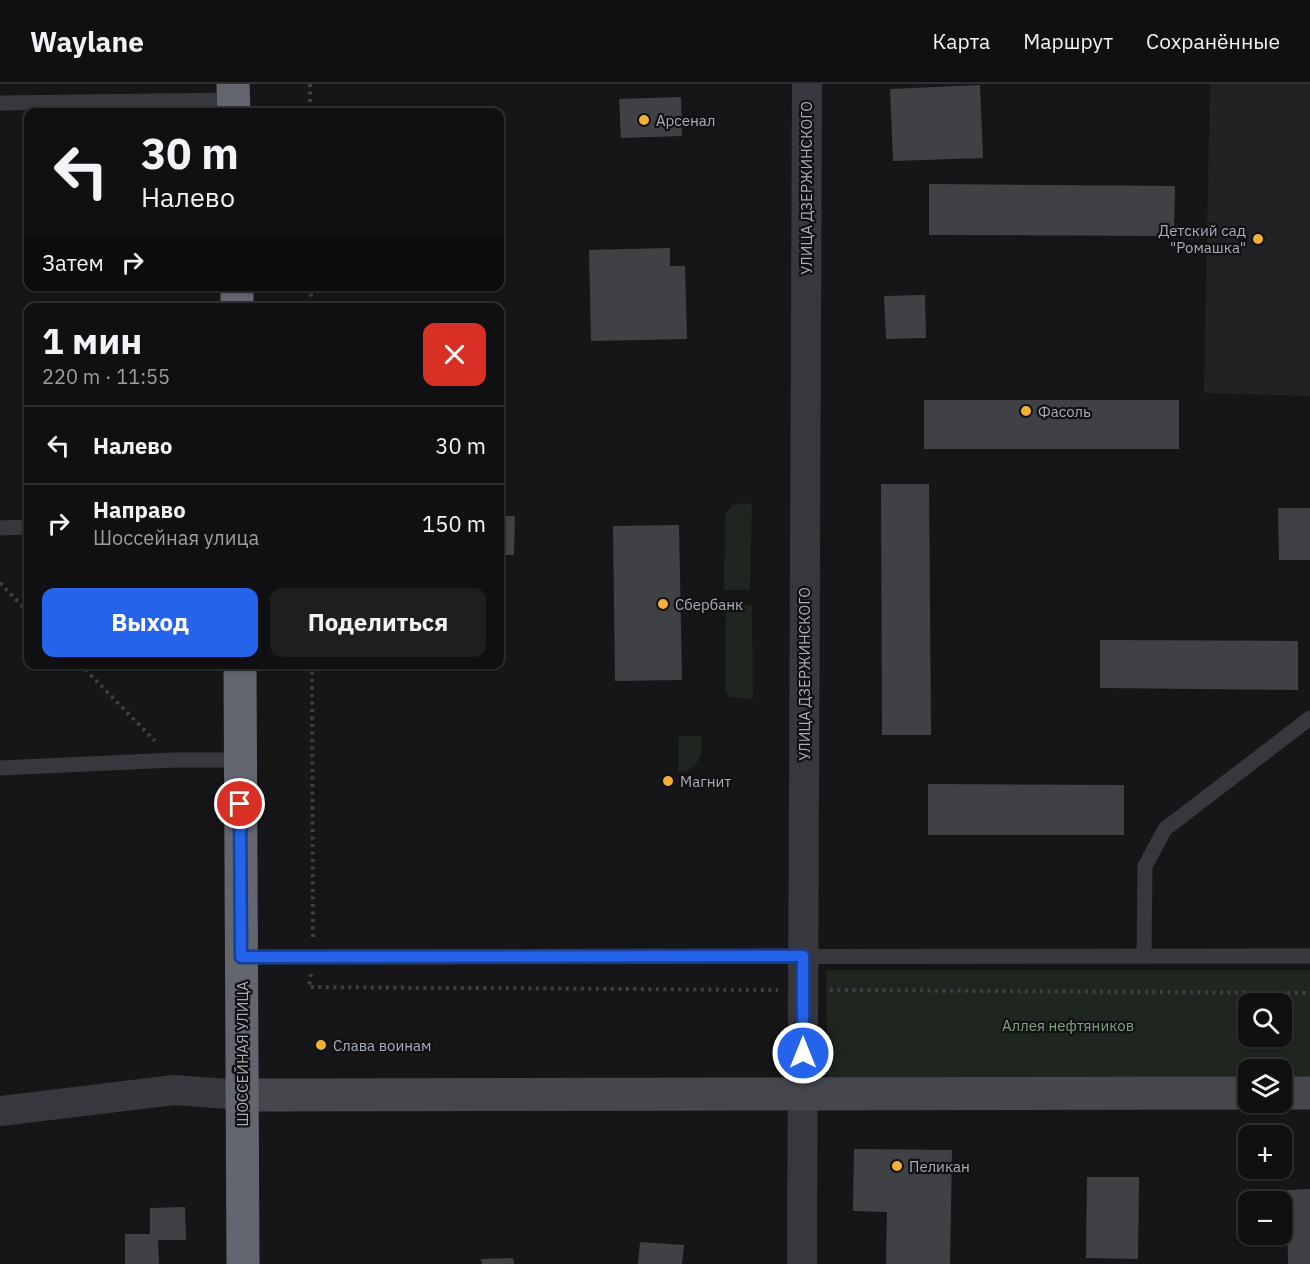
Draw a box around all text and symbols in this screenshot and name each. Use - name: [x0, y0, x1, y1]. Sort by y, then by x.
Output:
- text: Waylane: [30, 23, 144, 60]
- text: Карта: [932, 27, 990, 55]
- text: Маршрут: [1023, 27, 1113, 55]
- text: Сохранённые: [1146, 27, 1280, 55]
- street label: УЛИЦА ДЗЕРЖИНСКОГО: [797, 101, 816, 275]
- place label: Арсенал: [656, 111, 715, 130]
- marker: Арсенал: [637, 113, 651, 127]
- text: 30 m: [141, 126, 239, 181]
- icon: left: [42, 132, 120, 210]
- text: Налево: [141, 179, 235, 214]
- place label: Детский сад "Ромашка": [1158, 221, 1246, 257]
- marker: Детский сад "Ромашка": [1251, 232, 1265, 246]
- icon: right: [116, 246, 149, 279]
- text: Затем: [42, 248, 104, 277]
- text: 1 мин: [42, 317, 142, 364]
- button: close: [423, 323, 486, 386]
- text: 220 m · 11:55: [42, 363, 170, 390]
- place label: Фасоль: [1038, 402, 1091, 421]
- marker: Фасоль: [1019, 404, 1033, 418]
- icon: left: [42, 429, 75, 462]
- text: Налево: [93, 431, 172, 460]
- text: 30 m: [435, 431, 486, 460]
- text: Направо: [93, 495, 186, 524]
- icon: right: [42, 507, 75, 540]
- text: 150 m: [422, 509, 486, 538]
- text: Шоссейная улица: [93, 524, 259, 551]
- street label: УЛИЦА ДЗЕРЖИНСКОГО: [795, 587, 814, 761]
- button: Выход: [42, 588, 258, 657]
- button: Поделиться: [270, 588, 486, 657]
- place label: Сбербанк: [675, 595, 743, 614]
- marker: Сбербанк: [656, 597, 670, 611]
- place label: Магнит: [680, 772, 731, 791]
- marker: Магнит: [661, 774, 675, 788]
- pin: [214, 778, 265, 829]
- icon: arrive: [223, 787, 256, 820]
- street label: ШОССЕЙНАЯ УЛИЦА: [233, 981, 252, 1127]
- map controls: [1238, 993, 1292, 1245]
- button: search: [1238, 993, 1292, 1047]
- park label: Аллея нефтяников: [1002, 1016, 1134, 1035]
- position arrow: [771, 1021, 835, 1085]
- place label: Слава воинам: [333, 1036, 432, 1055]
- marker: Слава воинам: [314, 1038, 328, 1052]
- button: layers: [1238, 1059, 1292, 1113]
- button: +: [1238, 1125, 1292, 1179]
- place label: Пеликан: [909, 1157, 970, 1176]
- marker: Пеликан: [890, 1159, 904, 1173]
- button: −: [1238, 1191, 1292, 1245]

